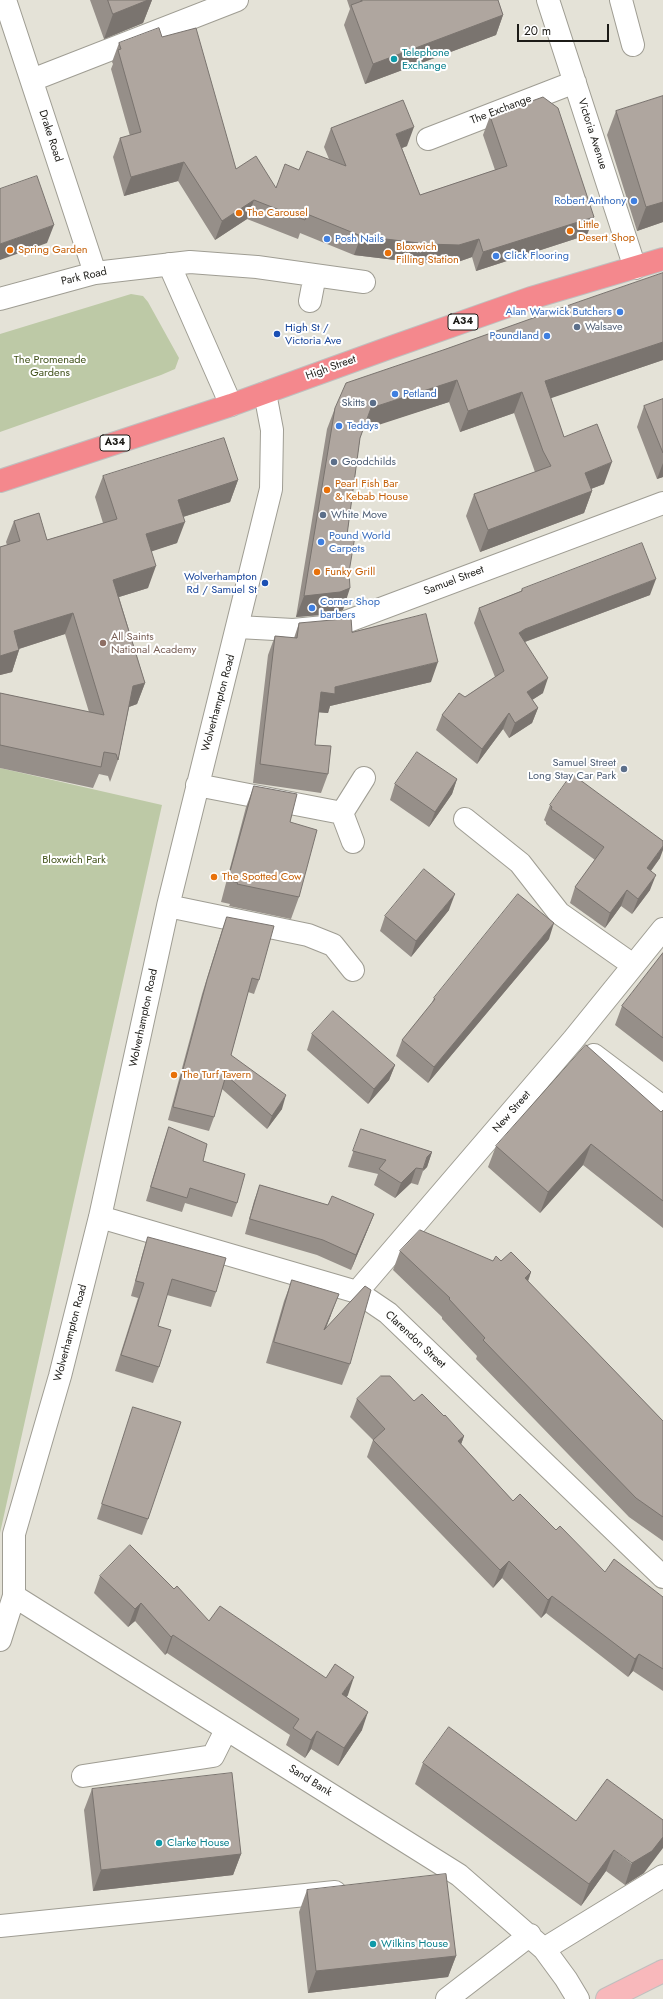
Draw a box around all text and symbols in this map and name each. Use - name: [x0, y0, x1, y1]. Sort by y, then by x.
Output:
- scale bar: [519, 16, 611, 42]
- text: 20 m: [524, 22, 551, 40]
- place label: Telephone Exchange: [402, 46, 449, 72]
- marker: Telephone Exchange: [389, 54, 399, 64]
- street label: The Exchange: [469, 92, 533, 128]
- street label: Victoria Avenue: [574, 97, 610, 171]
- street label: Drake Road: [35, 108, 65, 164]
- place label: Robert Anthony: [554, 194, 626, 208]
- marker: Robert Anthony: [629, 196, 639, 206]
- place label: The Carousel: [247, 206, 308, 220]
- marker: The Carousel: [234, 208, 244, 218]
- place label: Little Desert Shop: [578, 218, 635, 244]
- marker: Little Desert Shop: [565, 226, 575, 236]
- place label: Posh Nails: [335, 232, 384, 246]
- marker: Posh Nails: [322, 234, 332, 244]
- place label: Bloxwich Filling Station: [396, 240, 459, 266]
- place label: Spring Garden: [18, 243, 88, 257]
- marker: Spring Garden: [5, 245, 15, 255]
- marker: Bloxwich Filling Station: [383, 248, 393, 258]
- place label: Click Flooring: [504, 249, 569, 263]
- marker: Click Flooring: [491, 251, 501, 261]
- street label: Park Road: [60, 265, 108, 289]
- place label: Alan Warwick Butchers: [505, 305, 612, 319]
- marker: Alan Warwick Butchers: [615, 307, 625, 317]
- road number: A34: [448, 314, 478, 330]
- place label: Walsave: [585, 320, 623, 334]
- place label: High St / Victoria Ave: [285, 321, 341, 347]
- marker: Walsave: [572, 322, 582, 332]
- marker: High St / Victoria Ave: [272, 329, 282, 339]
- place label: Poundland: [490, 329, 539, 343]
- marker: Poundland: [542, 331, 552, 341]
- park label: The Promenade Gardens: [14, 353, 86, 379]
- street label: High Street: [304, 353, 358, 383]
- place label: Petland: [403, 387, 437, 401]
- marker: Petland: [390, 389, 400, 399]
- place label: Skitts: [342, 396, 365, 410]
- marker: Skitts: [368, 398, 378, 408]
- place label: Teddys: [347, 419, 378, 433]
- marker: Teddys: [334, 421, 344, 431]
- road number: A34: [100, 435, 130, 451]
- place label: Goodchilds: [342, 455, 396, 469]
- marker: Goodchilds: [329, 457, 339, 467]
- place label: Pearl Fish Bar & Kebab House: [335, 477, 408, 503]
- marker: Pearl Fish Bar & Kebab House: [322, 485, 332, 495]
- place label: White Move: [331, 508, 387, 522]
- marker: White Move: [318, 510, 328, 520]
- place label: Pound World Carpets: [329, 529, 390, 555]
- marker: Pound World Carpets: [316, 537, 326, 547]
- street label: Samuel Street: [422, 563, 486, 599]
- place label: Funky Grill: [325, 565, 375, 579]
- marker: Funky Grill: [312, 567, 322, 577]
- place label: Wolverhampton Rd / Samuel St: [184, 570, 257, 596]
- marker: Wolverhampton Rd / Samuel St: [260, 578, 270, 588]
- place label: Corner Shop barbers: [320, 595, 380, 621]
- marker: Corner Shop barbers: [307, 603, 317, 613]
- place label: All Saints National Academy: [111, 630, 196, 656]
- marker: All Saints National Academy: [98, 638, 108, 648]
- street label: Wolverhampton Road: [200, 653, 238, 753]
- place label: Samuel Street Long Stay Car Park: [528, 756, 616, 782]
- marker: Samuel Street Long Stay Car Park: [619, 764, 629, 774]
- park label: Bloxwich Park: [42, 853, 106, 867]
- place label: The Spotted Cow: [222, 870, 302, 884]
- marker: The Spotted Cow: [209, 872, 219, 882]
- street label: Wolverhampton Road: [127, 968, 161, 1068]
- place label: The Turf Tavern: [182, 1068, 251, 1082]
- marker: The Turf Tavern: [169, 1070, 179, 1080]
- street label: New Street: [490, 1088, 534, 1136]
- street label: Wolverhampton Road: [52, 1283, 90, 1383]
- street label: Clarendon Street: [382, 1309, 448, 1371]
- street label: Sand Bank: [286, 1762, 334, 1800]
- place label: Clarke House: [167, 1836, 230, 1850]
- marker: Clarke House: [154, 1838, 164, 1848]
- place label: Wilkins House: [381, 1937, 448, 1951]
- marker: Wilkins House: [368, 1939, 378, 1949]

